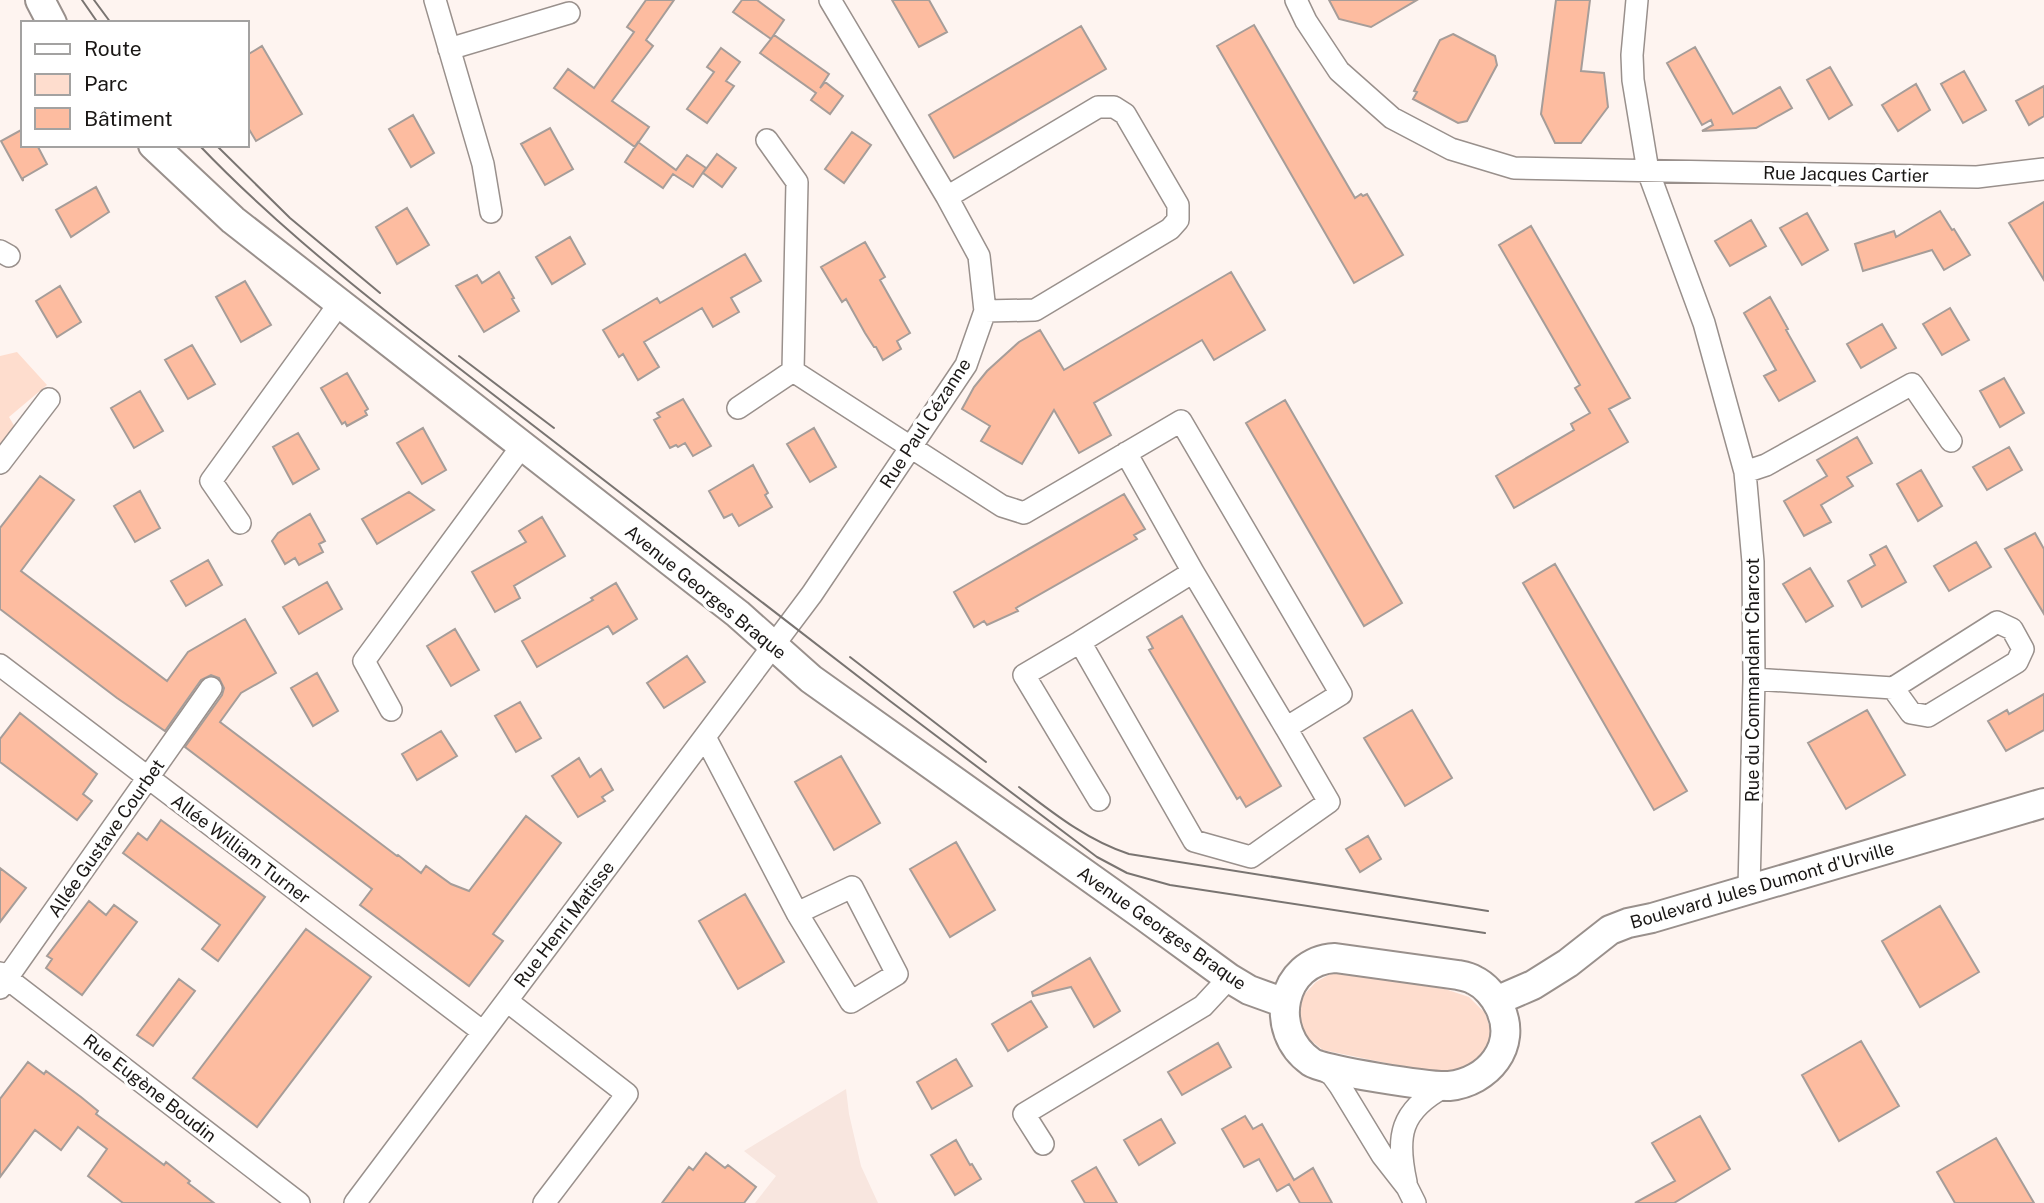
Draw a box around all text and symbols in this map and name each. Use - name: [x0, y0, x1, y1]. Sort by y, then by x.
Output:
- legend: [21, 21, 248, 147]
- text: Route: [84, 36, 142, 61]
- text: Parc: [84, 71, 128, 96]
- text: Bâtiment: [84, 106, 173, 131]
- street label: Rue Jacques Cartier: [1763, 162, 1929, 186]
- street label: Rue Paul Cézanne: [875, 354, 975, 492]
- street label: Avenue Georges Braque: [621, 521, 791, 663]
- street label: Rue du Commandant Charcot: [1742, 558, 1763, 802]
- street label: Allée Gustave Courbet: [44, 755, 168, 921]
- street label: Allée William Turner: [167, 790, 315, 908]
- street label: Boulevard Jules Dumont d'Urville: [1628, 837, 1896, 933]
- street label: Rue Henri Matisse: [510, 857, 618, 991]
- street label: Avenue Georges Braque: [1074, 862, 1250, 994]
- street label: Rue Eugène Boudin: [79, 1030, 221, 1146]

